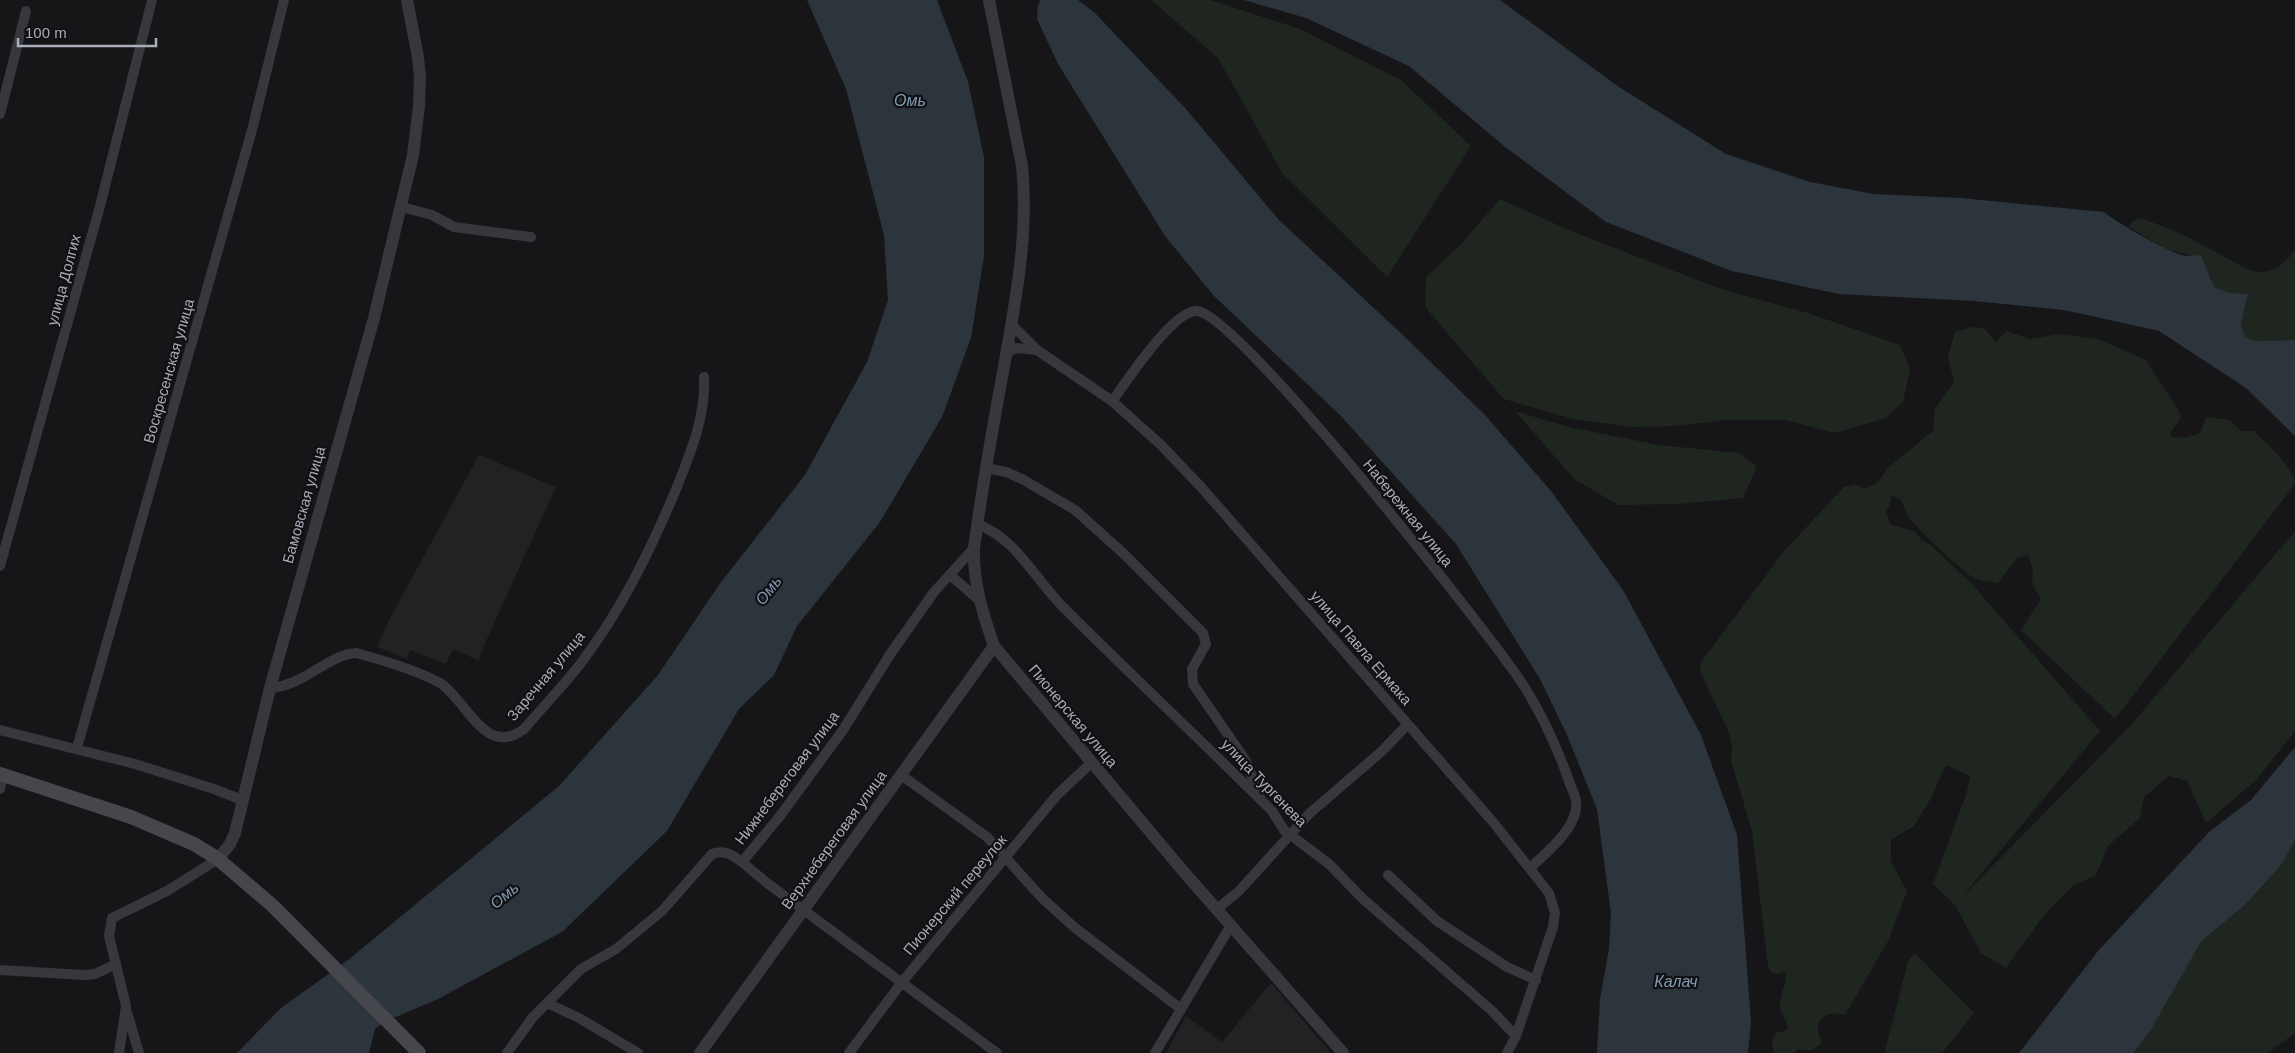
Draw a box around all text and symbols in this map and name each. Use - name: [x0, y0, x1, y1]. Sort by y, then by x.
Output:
- scale bar: [18, 15, 155, 47]
- text: 100 m: [25, 24, 67, 41]
- water label: Омь: [894, 92, 926, 109]
- street label: улица Долгих: [43, 232, 84, 327]
- street label: Воскресенская улица: [140, 296, 197, 445]
- street label: Бамовская улица: [279, 444, 329, 565]
- street label: Набережная улица: [1360, 456, 1457, 570]
- water label: Омь: [752, 573, 785, 608]
- street label: улица Павла Ермака: [1307, 587, 1416, 709]
- street label: Заречная улица: [503, 627, 588, 724]
- street label: Пионерская улица: [1025, 661, 1122, 771]
- street label: Нижнебереговая улица: [731, 707, 843, 848]
- street label: улица Тургенева: [1218, 735, 1311, 831]
- street label: Верхнебереговая улица: [778, 767, 890, 912]
- street label: Пионерский переулок: [899, 831, 1010, 958]
- water label: Омь: [487, 879, 522, 912]
- water label: Калач: [1654, 973, 1698, 990]

